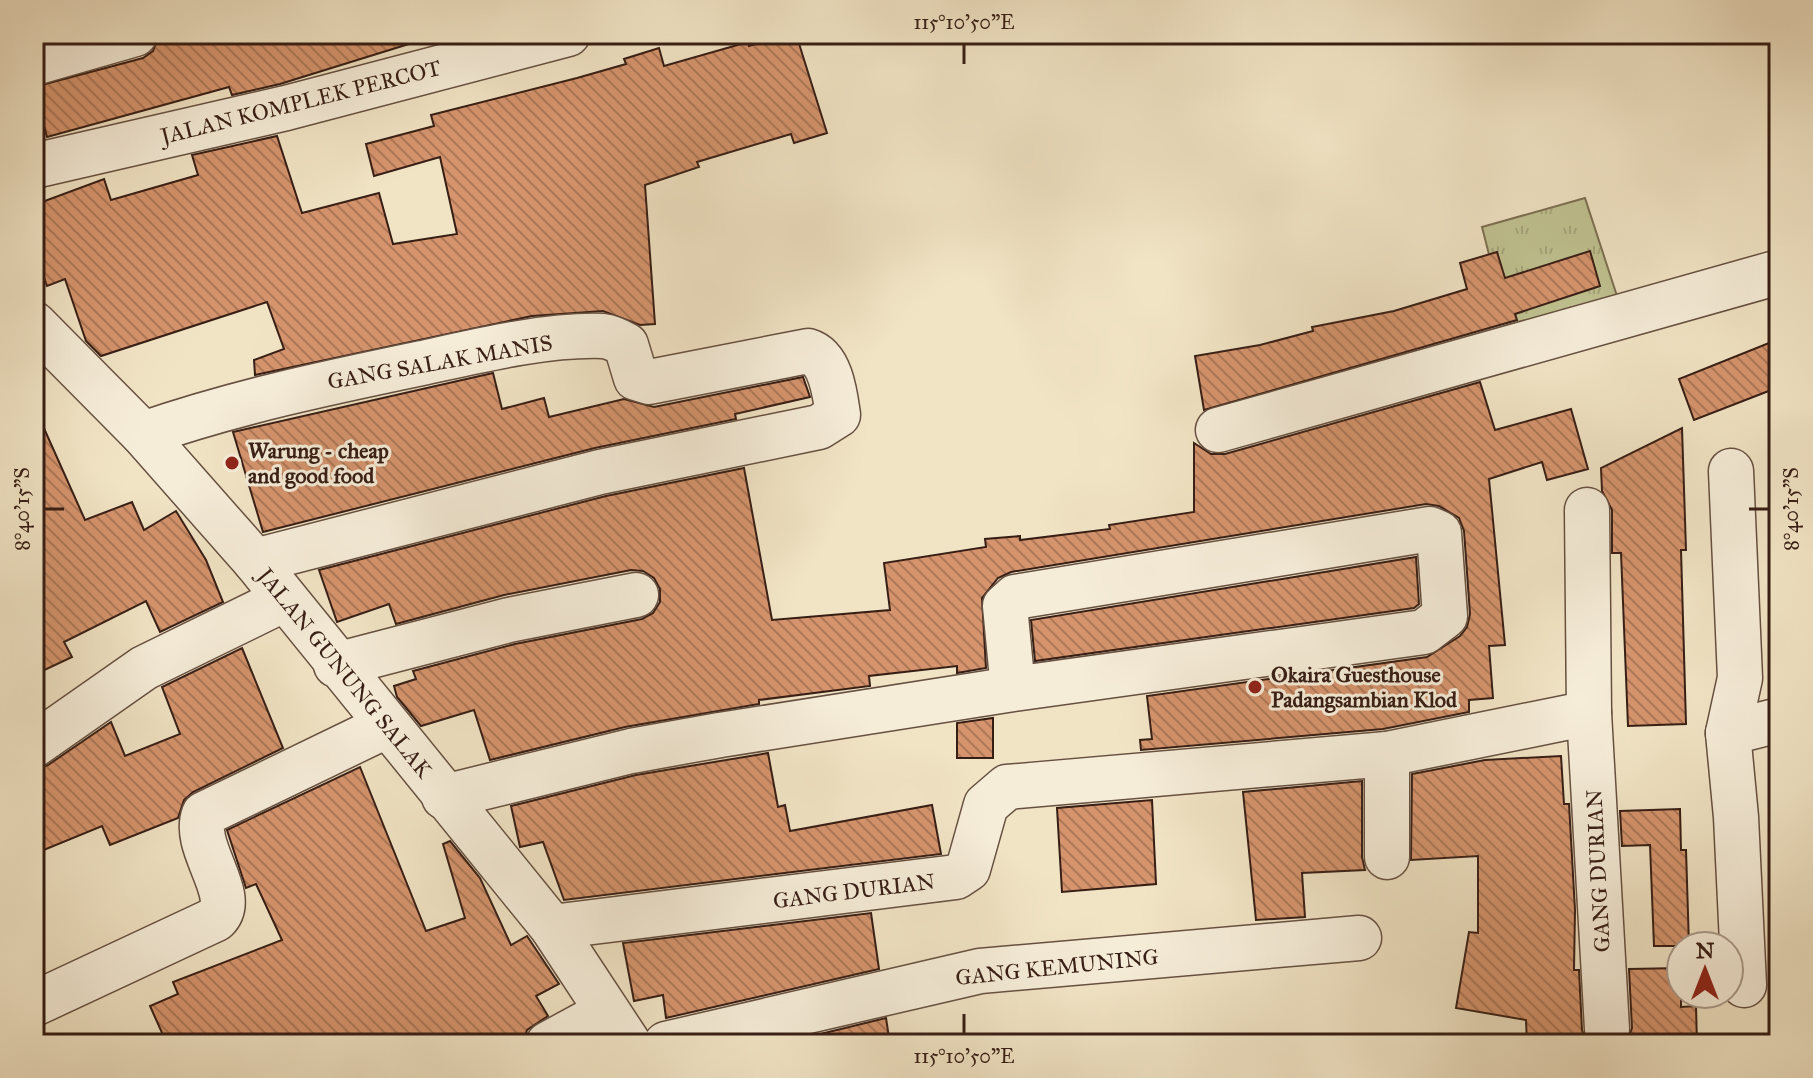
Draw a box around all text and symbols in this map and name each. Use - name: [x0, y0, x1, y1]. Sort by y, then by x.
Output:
- text: 115°10'50"E: [913, 10, 1015, 34]
- street label: JALAN KOMPLEK PERCOT: [156, 54, 444, 150]
- street label: GANG SALAK MANIS: [325, 329, 555, 395]
- place label: Warung - cheap and good food: [248, 437, 389, 489]
- marker: Warung - cheap and good food: [223, 454, 241, 472]
- text: 8°40'15"S: [10, 467, 34, 551]
- text: 8°40'15"S: [1779, 467, 1803, 551]
- street label: JALAN GUNUNG SALAK: [251, 561, 439, 784]
- place label: Okaira Guesthouse Padangsambian Klod: [1271, 661, 1458, 713]
- marker: Okaira Guesthouse Padangsambian Klod: [1246, 678, 1264, 696]
- street label: GANG DURIAN: [1580, 789, 1616, 953]
- street label: GANG DURIAN: [771, 868, 937, 914]
- north arrow: [1665, 930, 1745, 1010]
- text: N: [1696, 937, 1715, 964]
- street label: GANG KEMUNING: [954, 943, 1160, 991]
- text: 115°10'50"E: [913, 1044, 1015, 1068]

